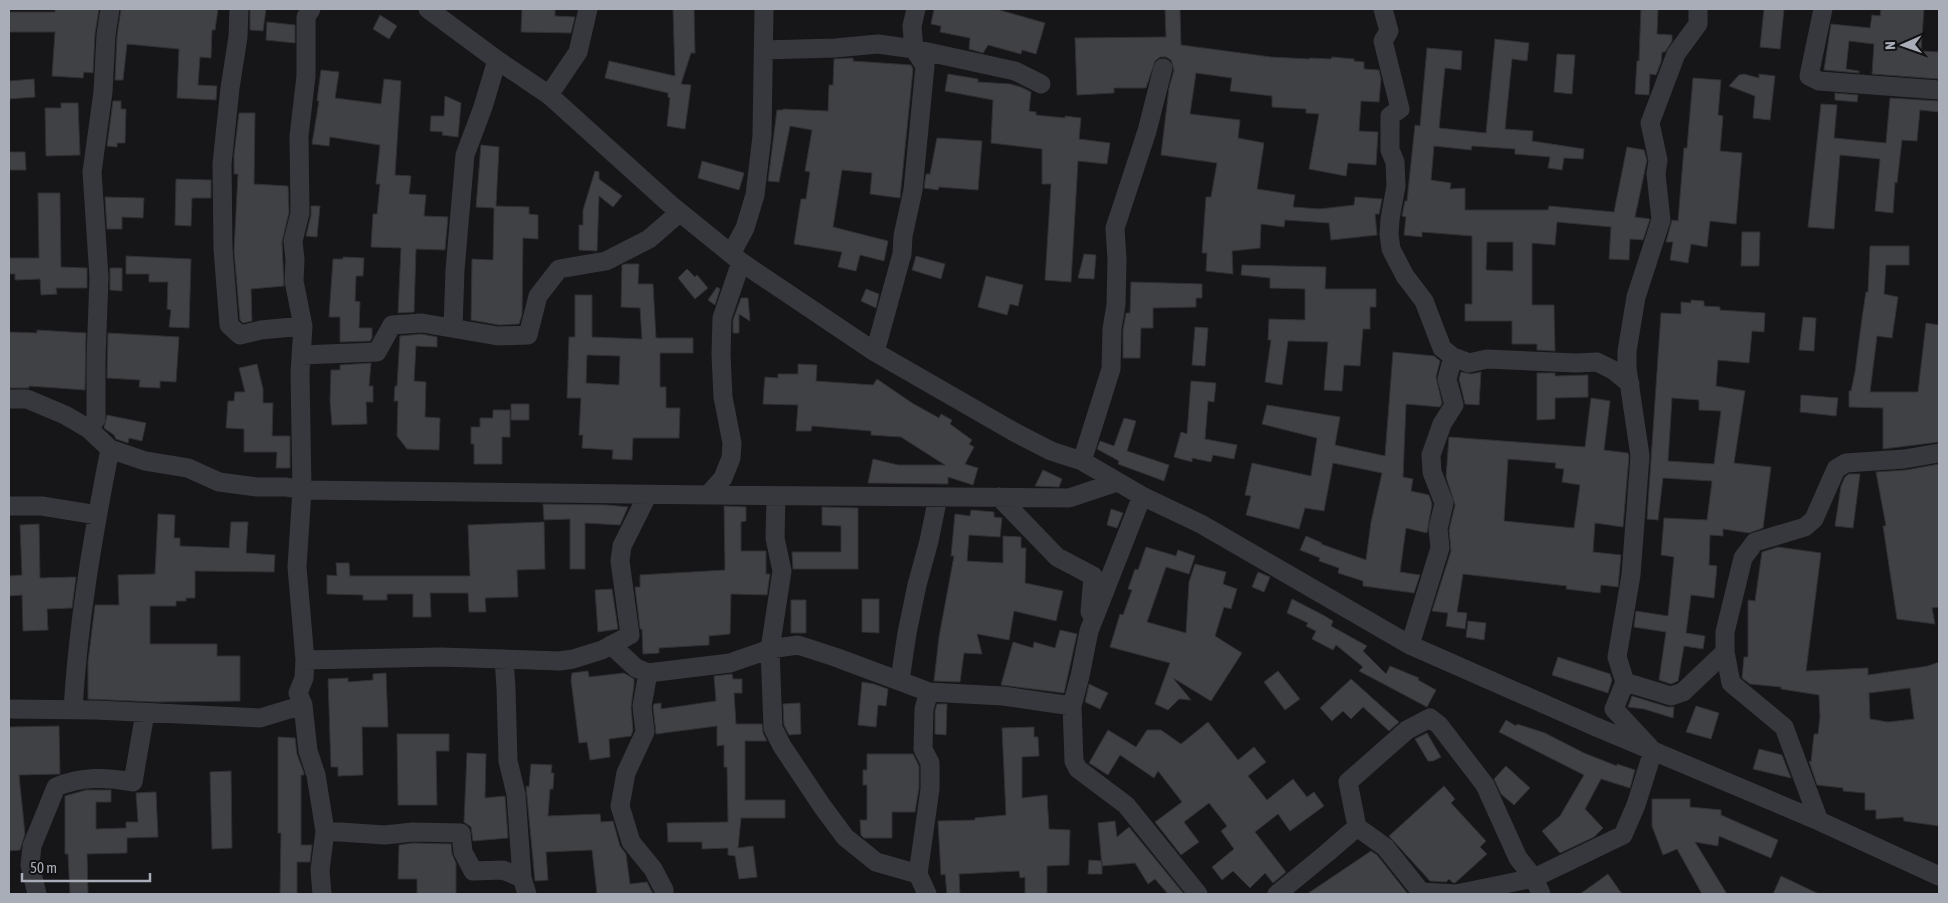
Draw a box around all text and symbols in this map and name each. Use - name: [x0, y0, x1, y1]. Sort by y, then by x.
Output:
- north arrow: [1878, 20, 1928, 70]
- text: N: [1882, 41, 1898, 50]
- scale bar: [22, 850, 150, 882]
- text: 50 m: [30, 859, 57, 876]

